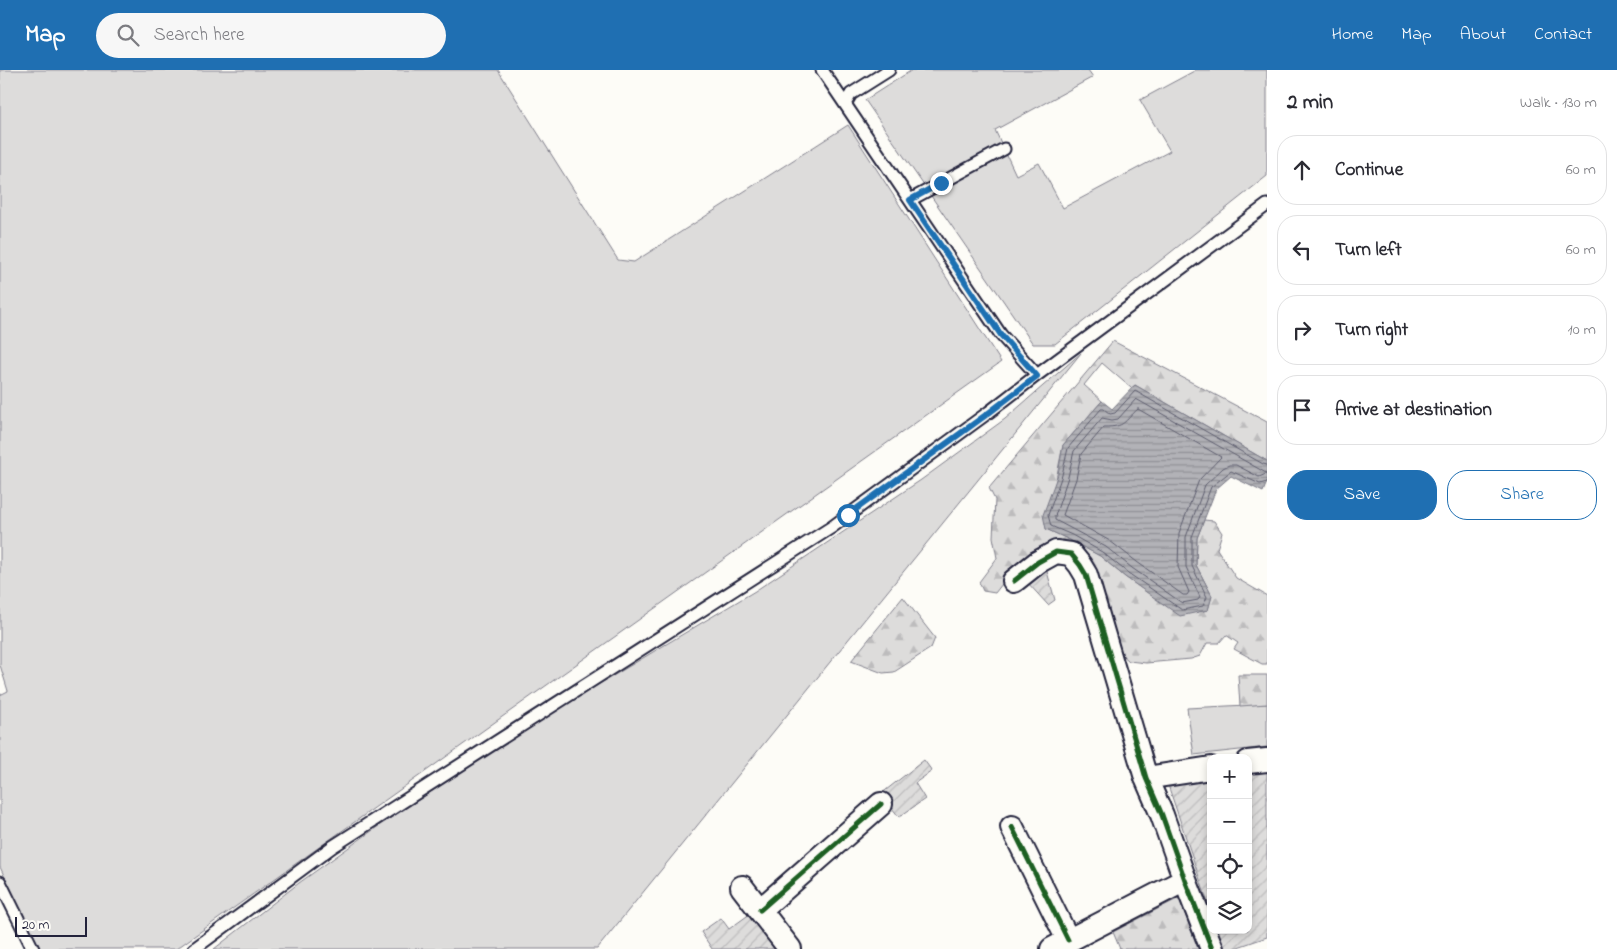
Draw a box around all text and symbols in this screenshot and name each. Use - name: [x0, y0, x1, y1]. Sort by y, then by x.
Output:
- search box: [96, 13, 446, 58]
- text: Map: [25, 18, 66, 53]
- icon: search: [114, 21, 142, 49]
- text: Search here: [154, 22, 245, 49]
- text: Home: [1332, 22, 1373, 48]
- text: Map: [1401, 22, 1432, 48]
- text: About: [1460, 22, 1506, 48]
- text: Contact: [1534, 22, 1592, 48]
- text: 2 min: [1287, 88, 1333, 118]
- text: Walk · 130 m: [1520, 91, 1597, 115]
- icon: ahead: [1288, 156, 1316, 184]
- text: Continue: [1335, 157, 1403, 184]
- text: 60 m: [1566, 158, 1596, 182]
- route end: [930, 172, 953, 195]
- icon: left: [1288, 236, 1316, 264]
- text: Turn left: [1335, 237, 1402, 264]
- text: 60 m: [1566, 238, 1596, 262]
- icon: right: [1288, 316, 1316, 344]
- text: Turn right: [1335, 317, 1408, 344]
- text: 10 m: [1568, 318, 1596, 342]
- icon: arrive: [1288, 396, 1316, 424]
- text: Arrive at destination: [1335, 397, 1492, 424]
- button: Save: [1287, 470, 1437, 520]
- button: Share: [1447, 470, 1597, 520]
- route start: [837, 504, 860, 527]
- map controls: [1207, 754, 1252, 934]
- button: +: [1207, 754, 1252, 799]
- button: −: [1207, 799, 1252, 844]
- button: locate: [1207, 844, 1252, 889]
- button: layers: [1207, 889, 1252, 934]
- scale bar: [15, 914, 88, 937]
- text: 20 m: [22, 915, 49, 936]

